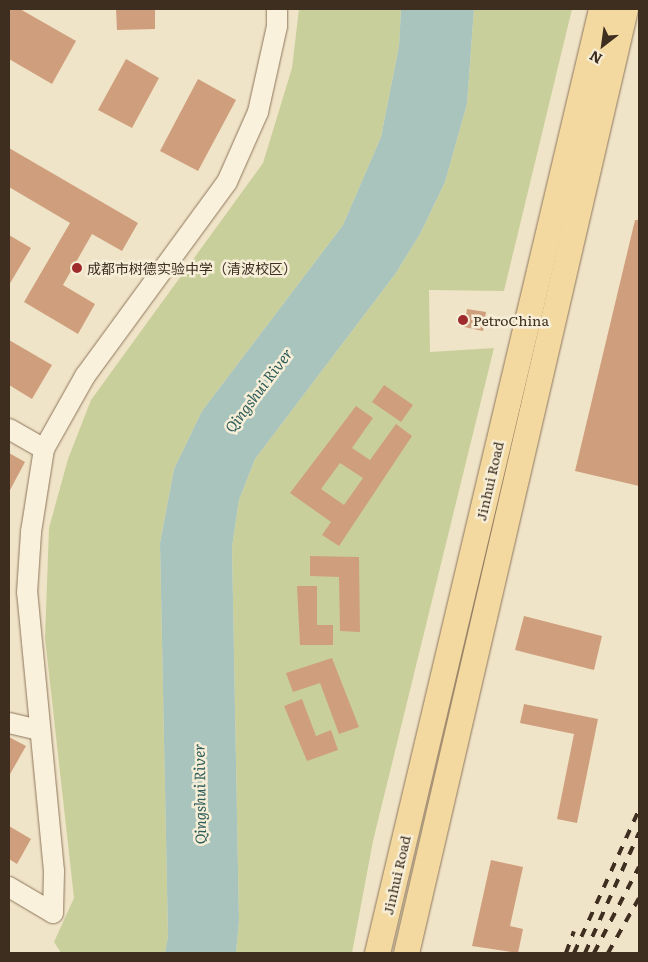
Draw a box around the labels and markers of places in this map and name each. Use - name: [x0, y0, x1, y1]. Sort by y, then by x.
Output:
- place label: 成都市树德实验中学（清波校区）: [87, 260, 297, 276]
- marker: 成都市树德实验中学（清波校区）: [71, 262, 83, 274]
- place label: PetroChina: [473, 312, 549, 328]
- marker: PetroChina: [457, 314, 469, 326]

